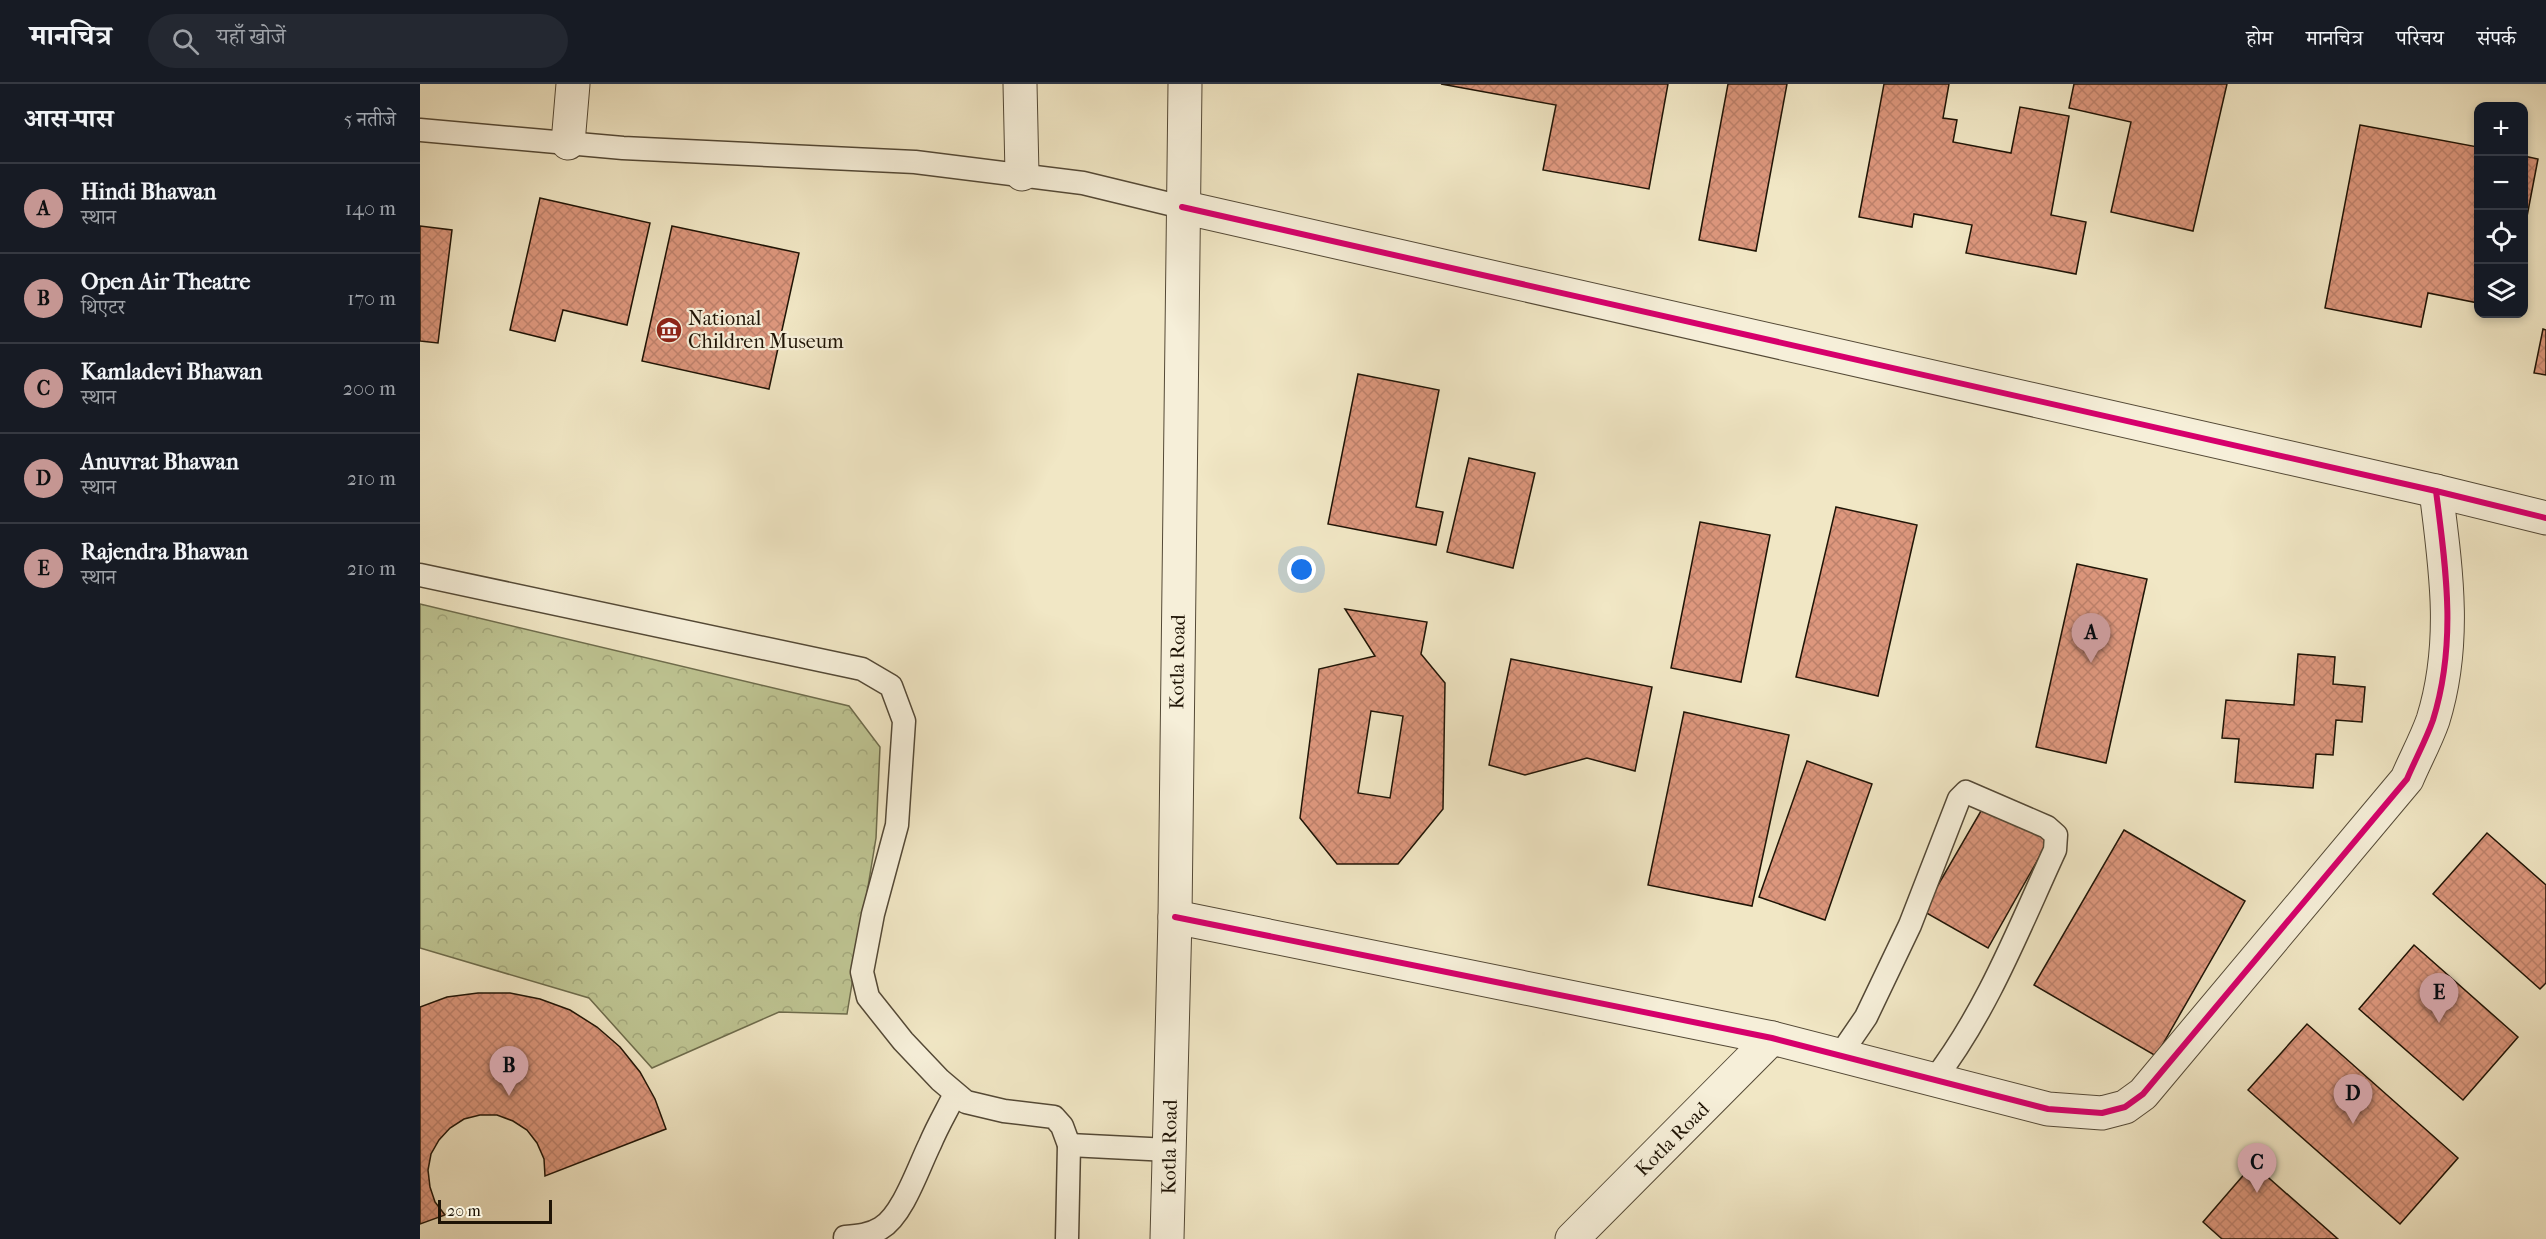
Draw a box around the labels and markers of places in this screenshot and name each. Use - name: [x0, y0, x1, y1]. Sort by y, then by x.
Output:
- place label: National Children Museum: [688, 307, 844, 353]
- museum icon: National Children Museum: [654, 315, 684, 345]
- pin: A: [2072, 614, 2110, 663]
- pin: E: [2420, 974, 2458, 1023]
- pin: B: [490, 1046, 529, 1096]
- pin: D: [2334, 1074, 2372, 1124]
- pin: C: [2238, 1144, 2276, 1193]

